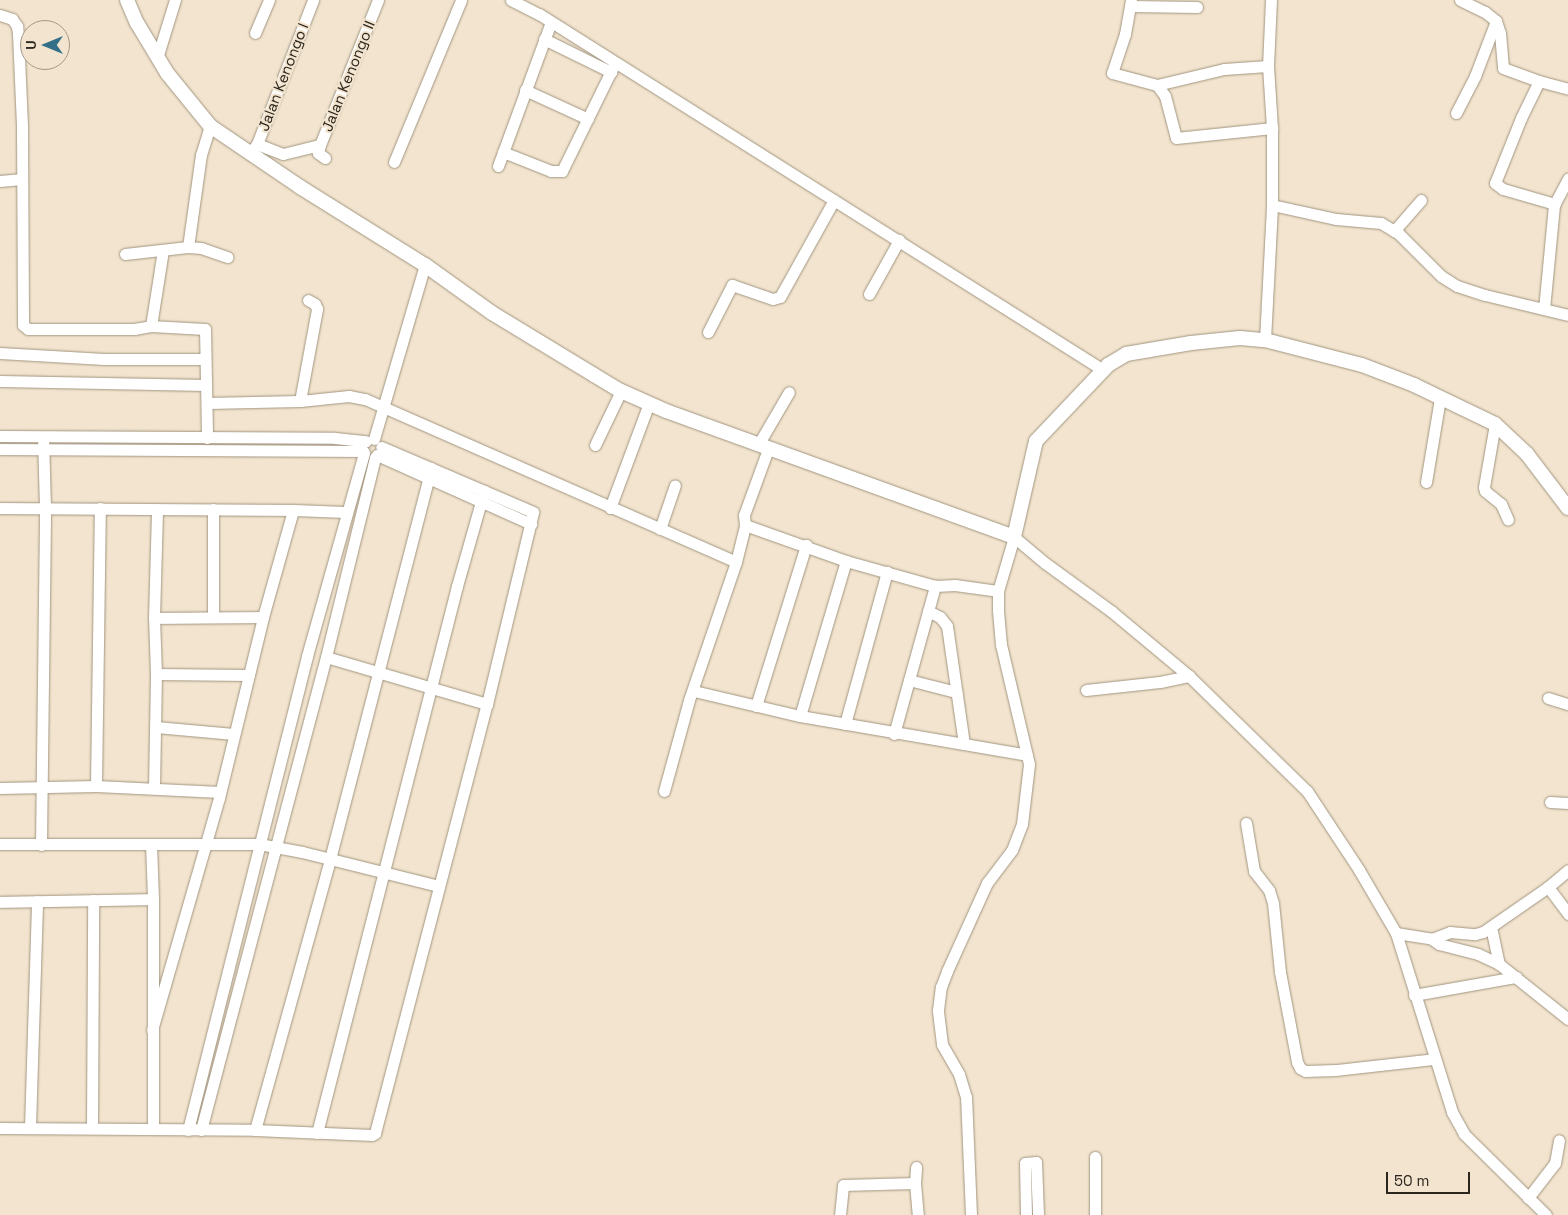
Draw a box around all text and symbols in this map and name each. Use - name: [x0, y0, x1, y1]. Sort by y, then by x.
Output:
- street label: Jalan Kenongo II: [318, 18, 378, 134]
- north arrow: [20, 20, 70, 70]
- street label: Jalan Kenongo I: [254, 20, 312, 134]
- text: U: [22, 40, 40, 50]
- scale bar: [1388, 1162, 1472, 1194]
- text: 50 m: [1394, 1171, 1429, 1190]

